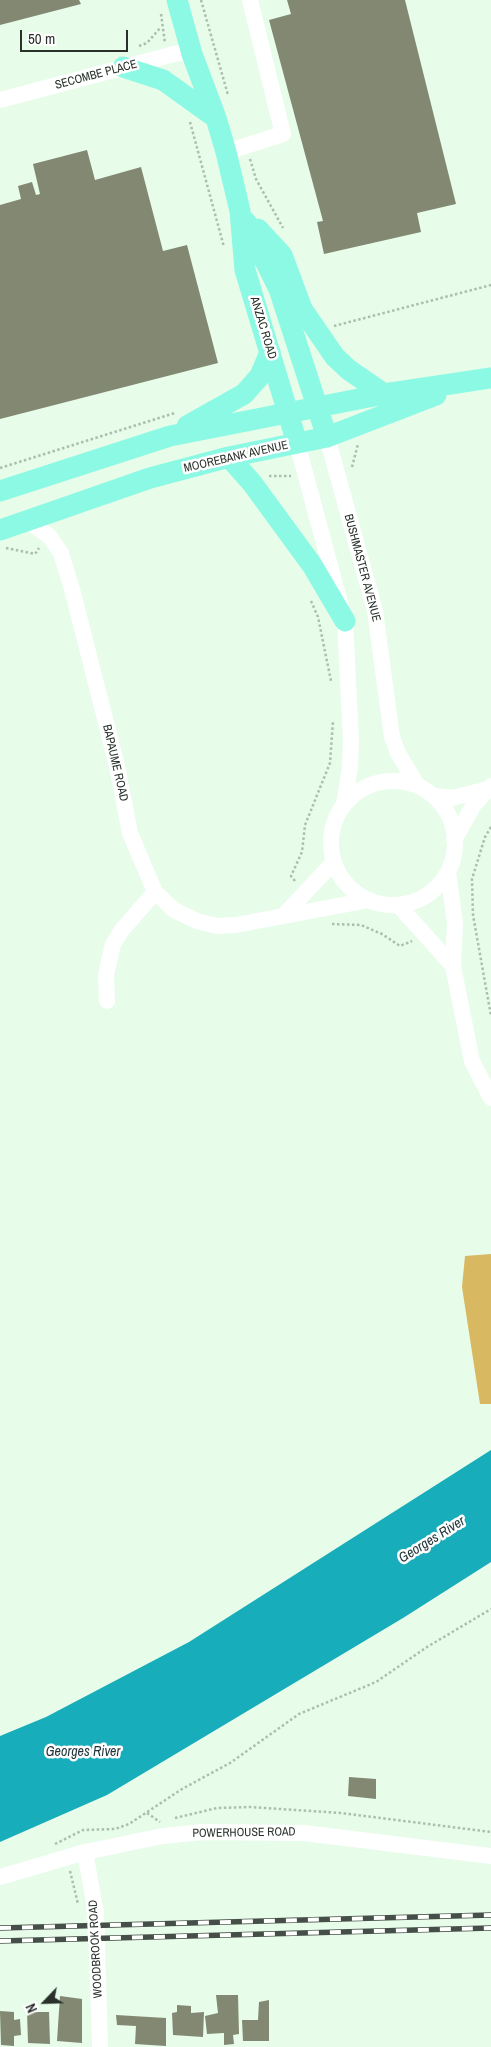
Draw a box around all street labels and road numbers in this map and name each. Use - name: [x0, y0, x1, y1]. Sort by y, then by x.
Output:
- street label: SECOMBE PLACE: [53, 57, 139, 93]
- street label: ANZAC ROAD: [247, 295, 279, 361]
- street label: MOOREBANK AVENUE: [183, 438, 289, 476]
- street label: BUSHMASTER AVENUE: [341, 513, 383, 623]
- street label: BAPAUME ROAD: [99, 723, 131, 803]
- street label: POWERHOUSE ROAD: [192, 1825, 296, 1841]
- street label: WOODBROOK ROAD: [86, 1899, 106, 1999]

